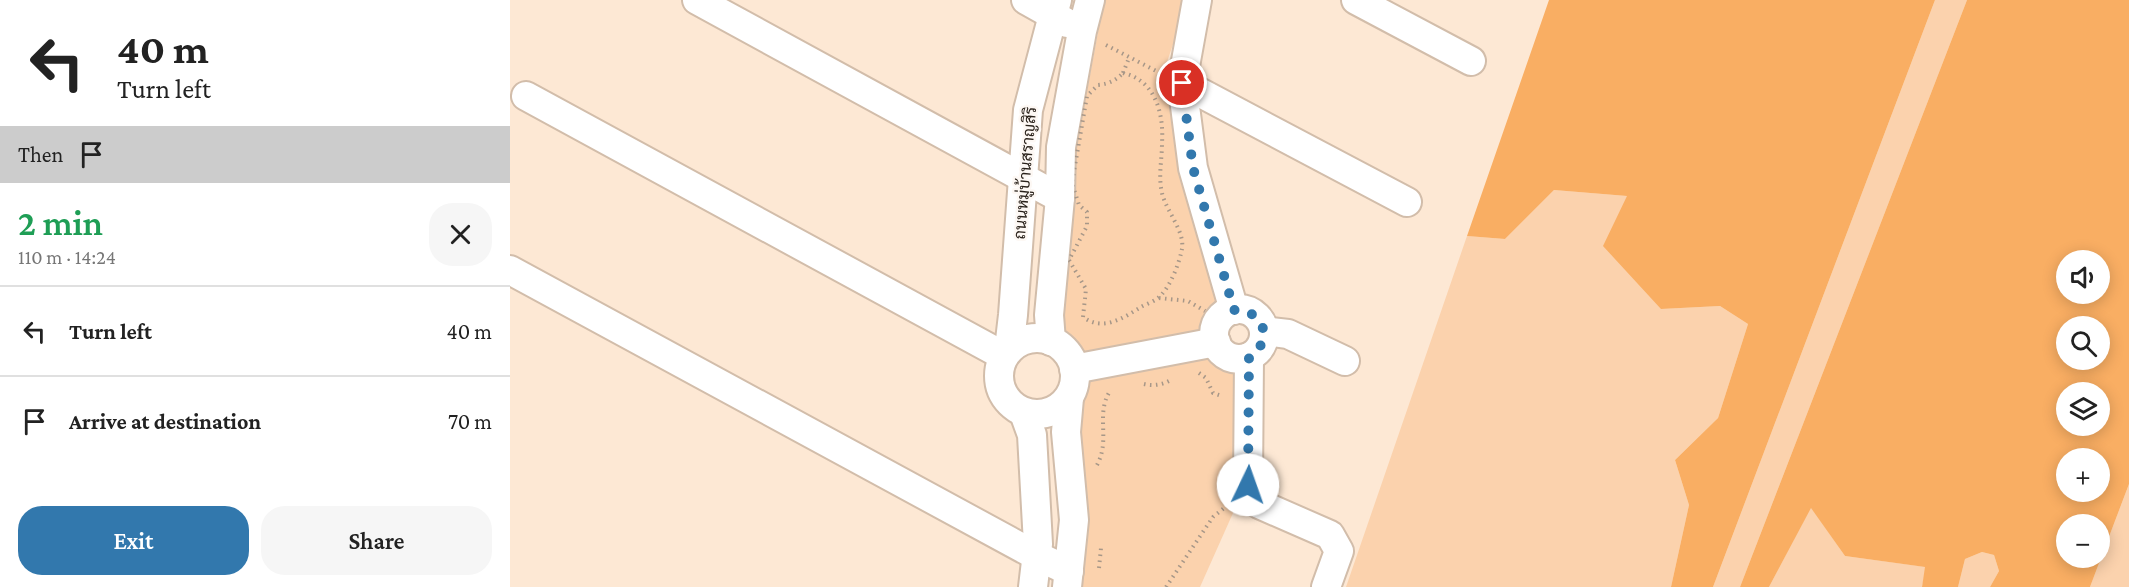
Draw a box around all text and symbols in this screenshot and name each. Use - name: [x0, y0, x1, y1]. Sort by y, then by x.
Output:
- icon: left: [18, 24, 96, 102]
- text: 40 m: [117, 25, 209, 72]
- pin: [1156, 57, 1207, 108]
- icon: arrive: [1165, 66, 1198, 99]
- text: Turn left: [117, 74, 211, 104]
- street label: ถนนหมู่บ้านสราญสิริ: [1009, 106, 1042, 240]
- icon: arrive: [75, 138, 108, 171]
- text: Then: [18, 142, 63, 167]
- text: 2 min: [18, 203, 103, 243]
- button: close: [429, 203, 492, 266]
- text: 110 m · 14:24: [18, 246, 116, 268]
- map controls: [2056, 250, 2110, 568]
- button: sound: [2056, 250, 2110, 304]
- icon: left: [18, 315, 51, 348]
- button: search: [2056, 316, 2110, 370]
- text: Turn left: [69, 319, 152, 344]
- text: 40 m: [447, 319, 492, 344]
- button: layers: [2056, 382, 2110, 436]
- icon: arrive: [18, 405, 51, 438]
- text: Arrive at destination: [69, 409, 261, 434]
- text: 70 m: [448, 409, 492, 434]
- button: +: [2056, 448, 2110, 502]
- position arrow: [1216, 453, 1280, 517]
- button: Exit: [18, 506, 249, 575]
- button: Share: [261, 506, 492, 575]
- button: −: [2056, 514, 2110, 568]

